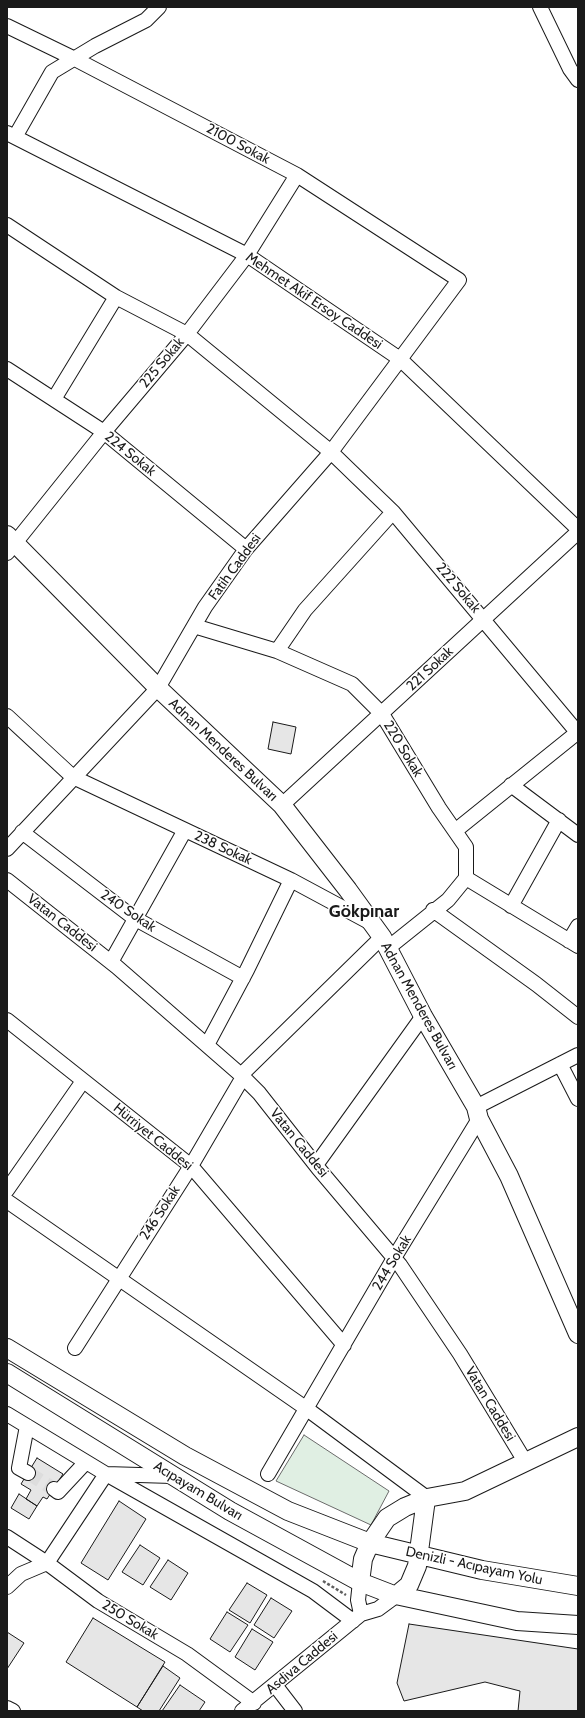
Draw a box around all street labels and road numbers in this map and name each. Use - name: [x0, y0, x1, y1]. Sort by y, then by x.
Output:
- street label: 2100 Sokak: [203, 120, 273, 168]
- street label: Mehmet Akif Ersoy Caddesi: [242, 249, 386, 353]
- street label: 225 Sokak: [136, 334, 188, 392]
- street label: 224 Sokak: [101, 428, 159, 480]
- street label: Fatih Caddesi: [205, 530, 265, 604]
- street label: 222 Sokak: [432, 560, 484, 616]
- street label: 221 Sokak: [403, 643, 457, 695]
- street label: Adnan Menderes Bulvarı: [165, 695, 281, 805]
- street label: 220 Sokak: [380, 718, 426, 780]
- street label: 238 Sokak: [192, 827, 254, 869]
- street label: 240 Sokak: [97, 886, 159, 936]
- street label: Vatan Caddesi: [24, 891, 100, 955]
- street label: Adnan Menderes Bulvarı: [377, 939, 461, 1073]
- street label: Hürriyet Caddesi: [110, 1100, 196, 1174]
- street label: Vatan Caddesi: [266, 1105, 332, 1181]
- street label: 246 Sokak: [136, 1183, 184, 1243]
- street label: 244 Sokak: [369, 1232, 415, 1294]
- street label: Vatan Caddesi: [461, 1364, 519, 1444]
- street label: Acıpayam Bulvarı: [150, 1458, 246, 1524]
- street label: Denizli - Acıpayam Yolu: [404, 1543, 544, 1589]
- street label: 250 Sokak: [99, 1597, 161, 1643]
- street label: Asdiva Caddesi: [263, 1628, 341, 1698]

